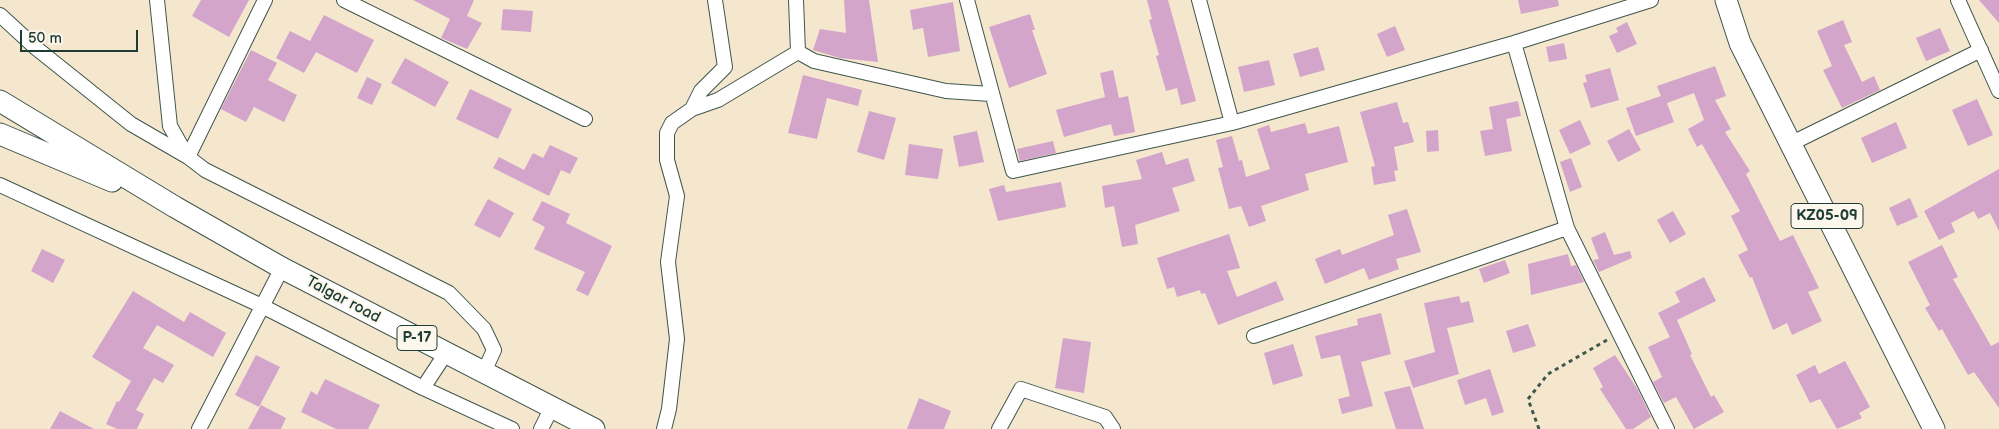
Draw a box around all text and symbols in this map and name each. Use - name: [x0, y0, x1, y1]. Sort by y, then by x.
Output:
- scale bar: [22, 20, 140, 52]
- text: 50 m: [28, 29, 62, 48]
- road number: KZ05-09: [1791, 204, 1863, 228]
- street label: Talgar road: [302, 272, 384, 328]
- road number: P-17: [397, 326, 437, 350]

